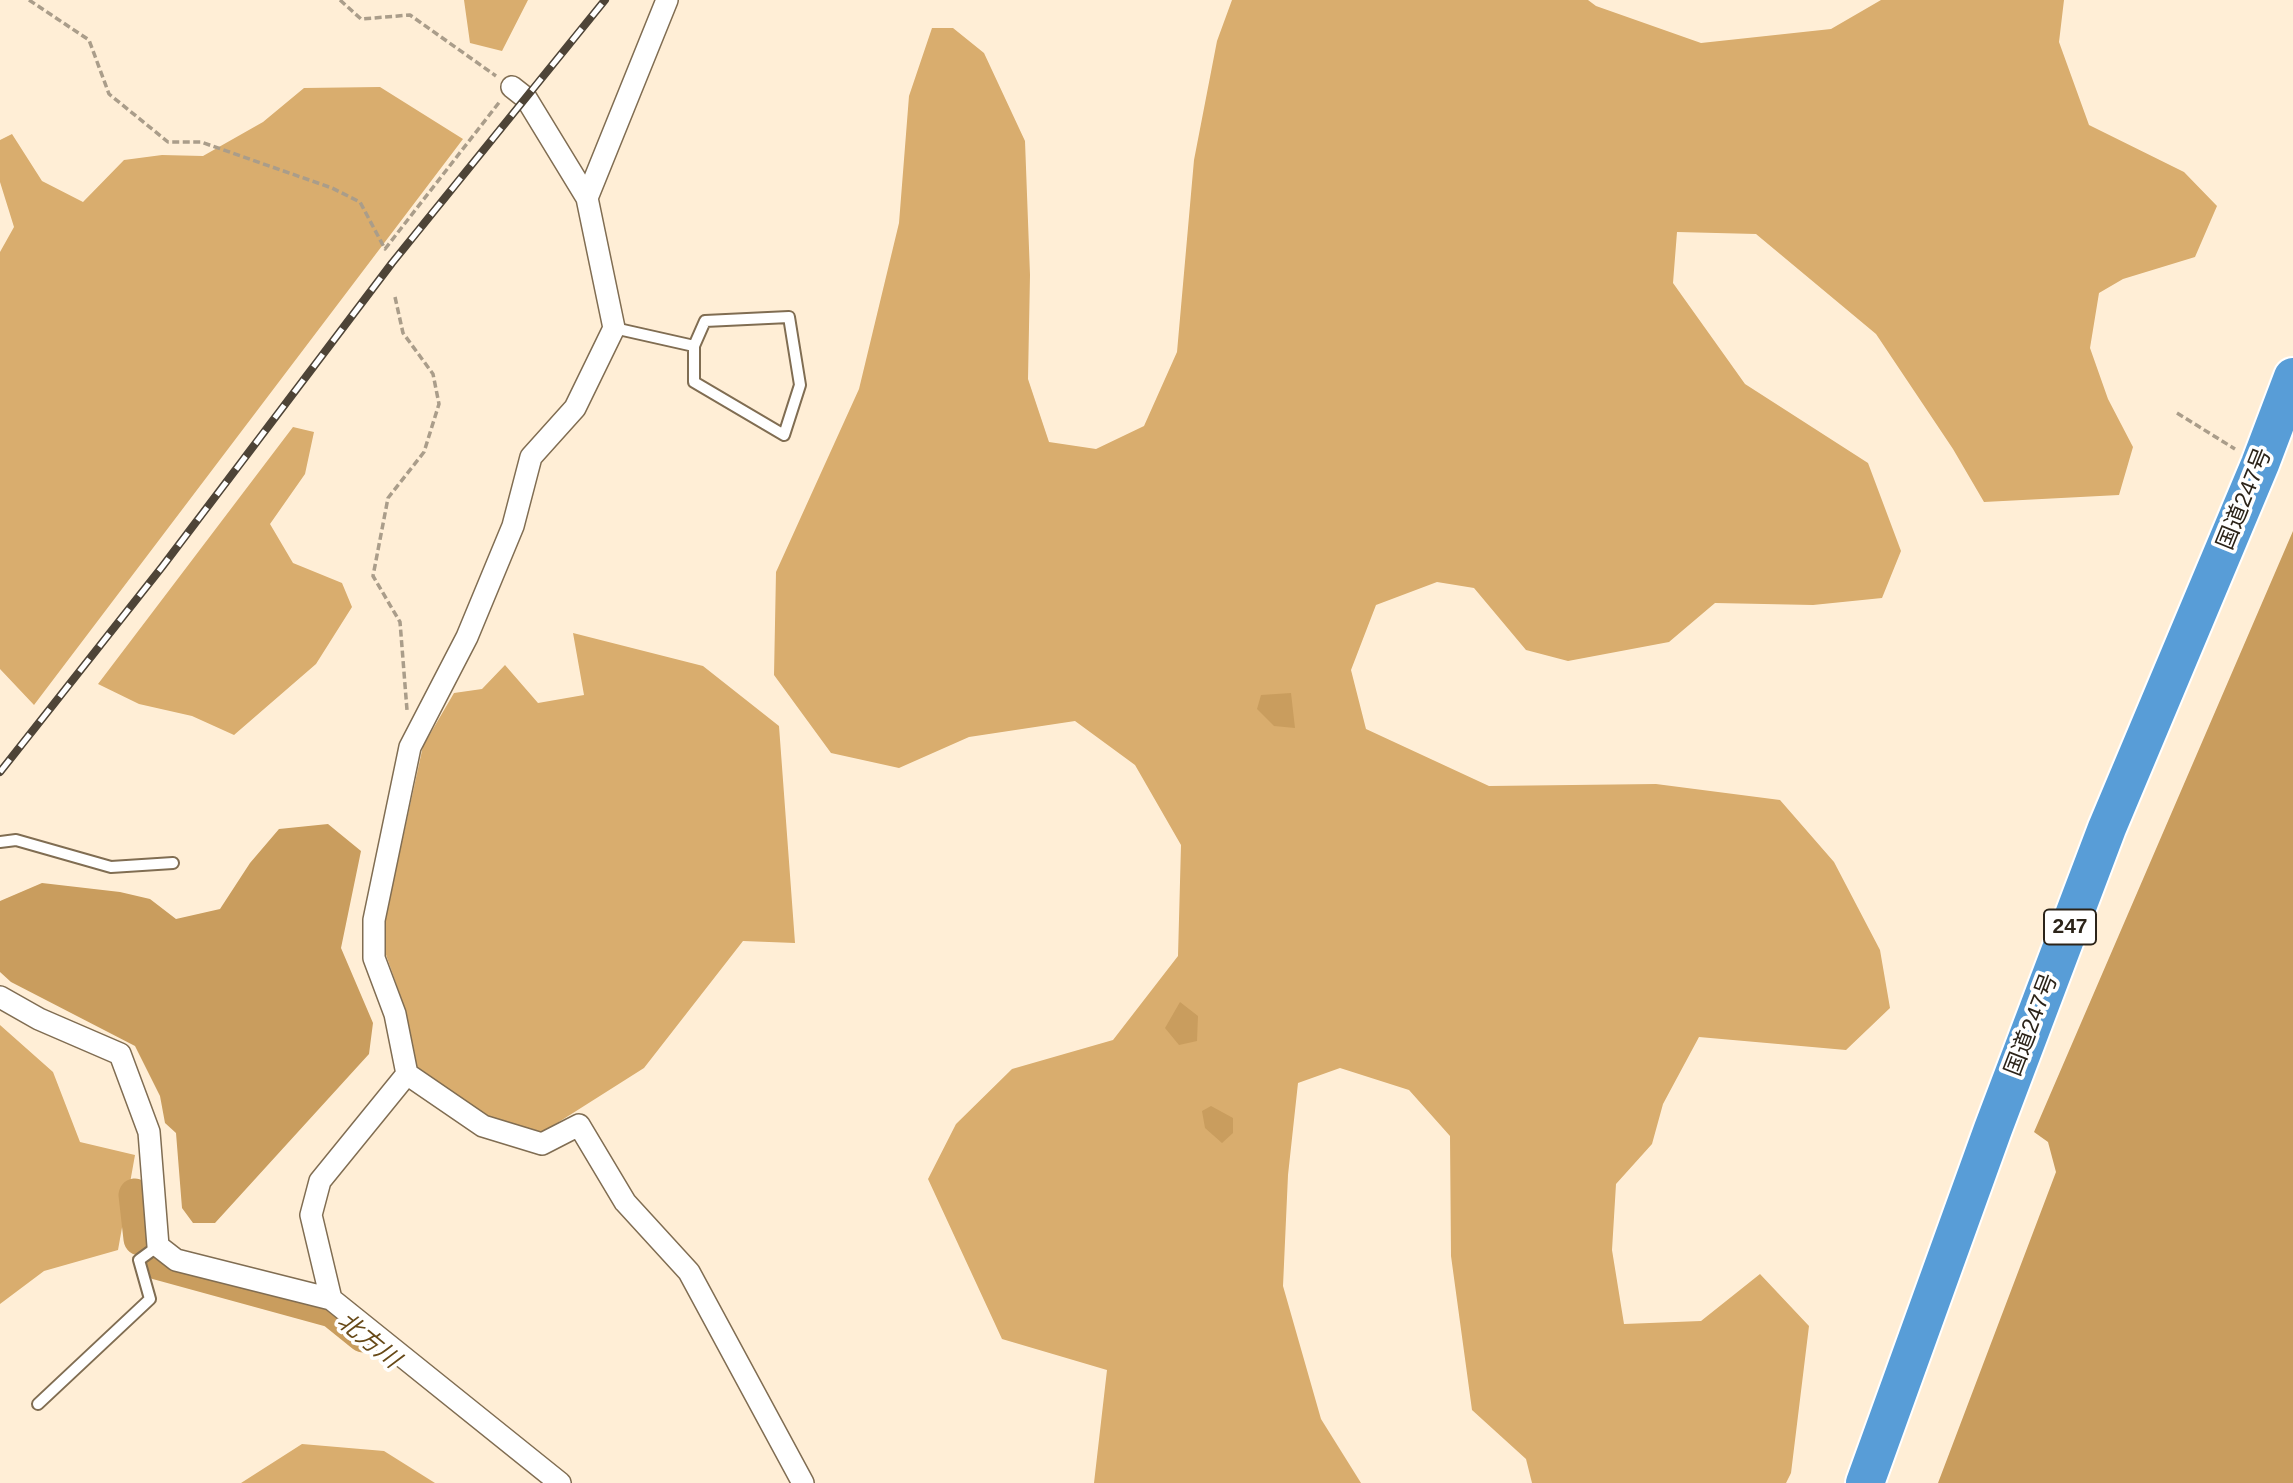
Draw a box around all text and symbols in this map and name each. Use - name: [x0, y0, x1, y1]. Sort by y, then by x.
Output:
- street label: 国道247号: [2212, 444, 2278, 554]
- road number: 247: [2044, 909, 2096, 944]
- street label: 国道247号: [2000, 970, 2064, 1080]
- water label: 北方川: [331, 1307, 405, 1375]

